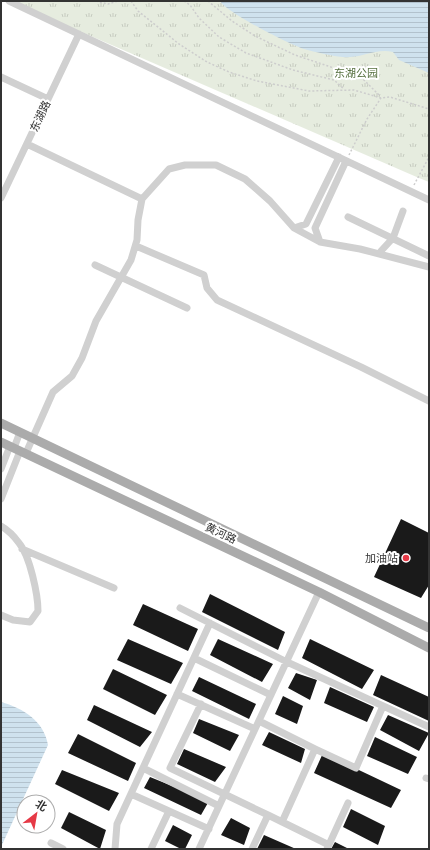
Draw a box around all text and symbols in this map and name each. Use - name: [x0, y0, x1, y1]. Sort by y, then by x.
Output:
- park label: 东湖公园: [334, 67, 378, 80]
- street label: 东湖路: [28, 99, 53, 134]
- street label: 黄河路: [203, 521, 238, 546]
- place label: 加油站: [365, 552, 398, 565]
- marker: 加油站: [401, 553, 411, 563]
- north arrow: [16, 794, 56, 834]
- text: 北: [33, 797, 49, 814]

